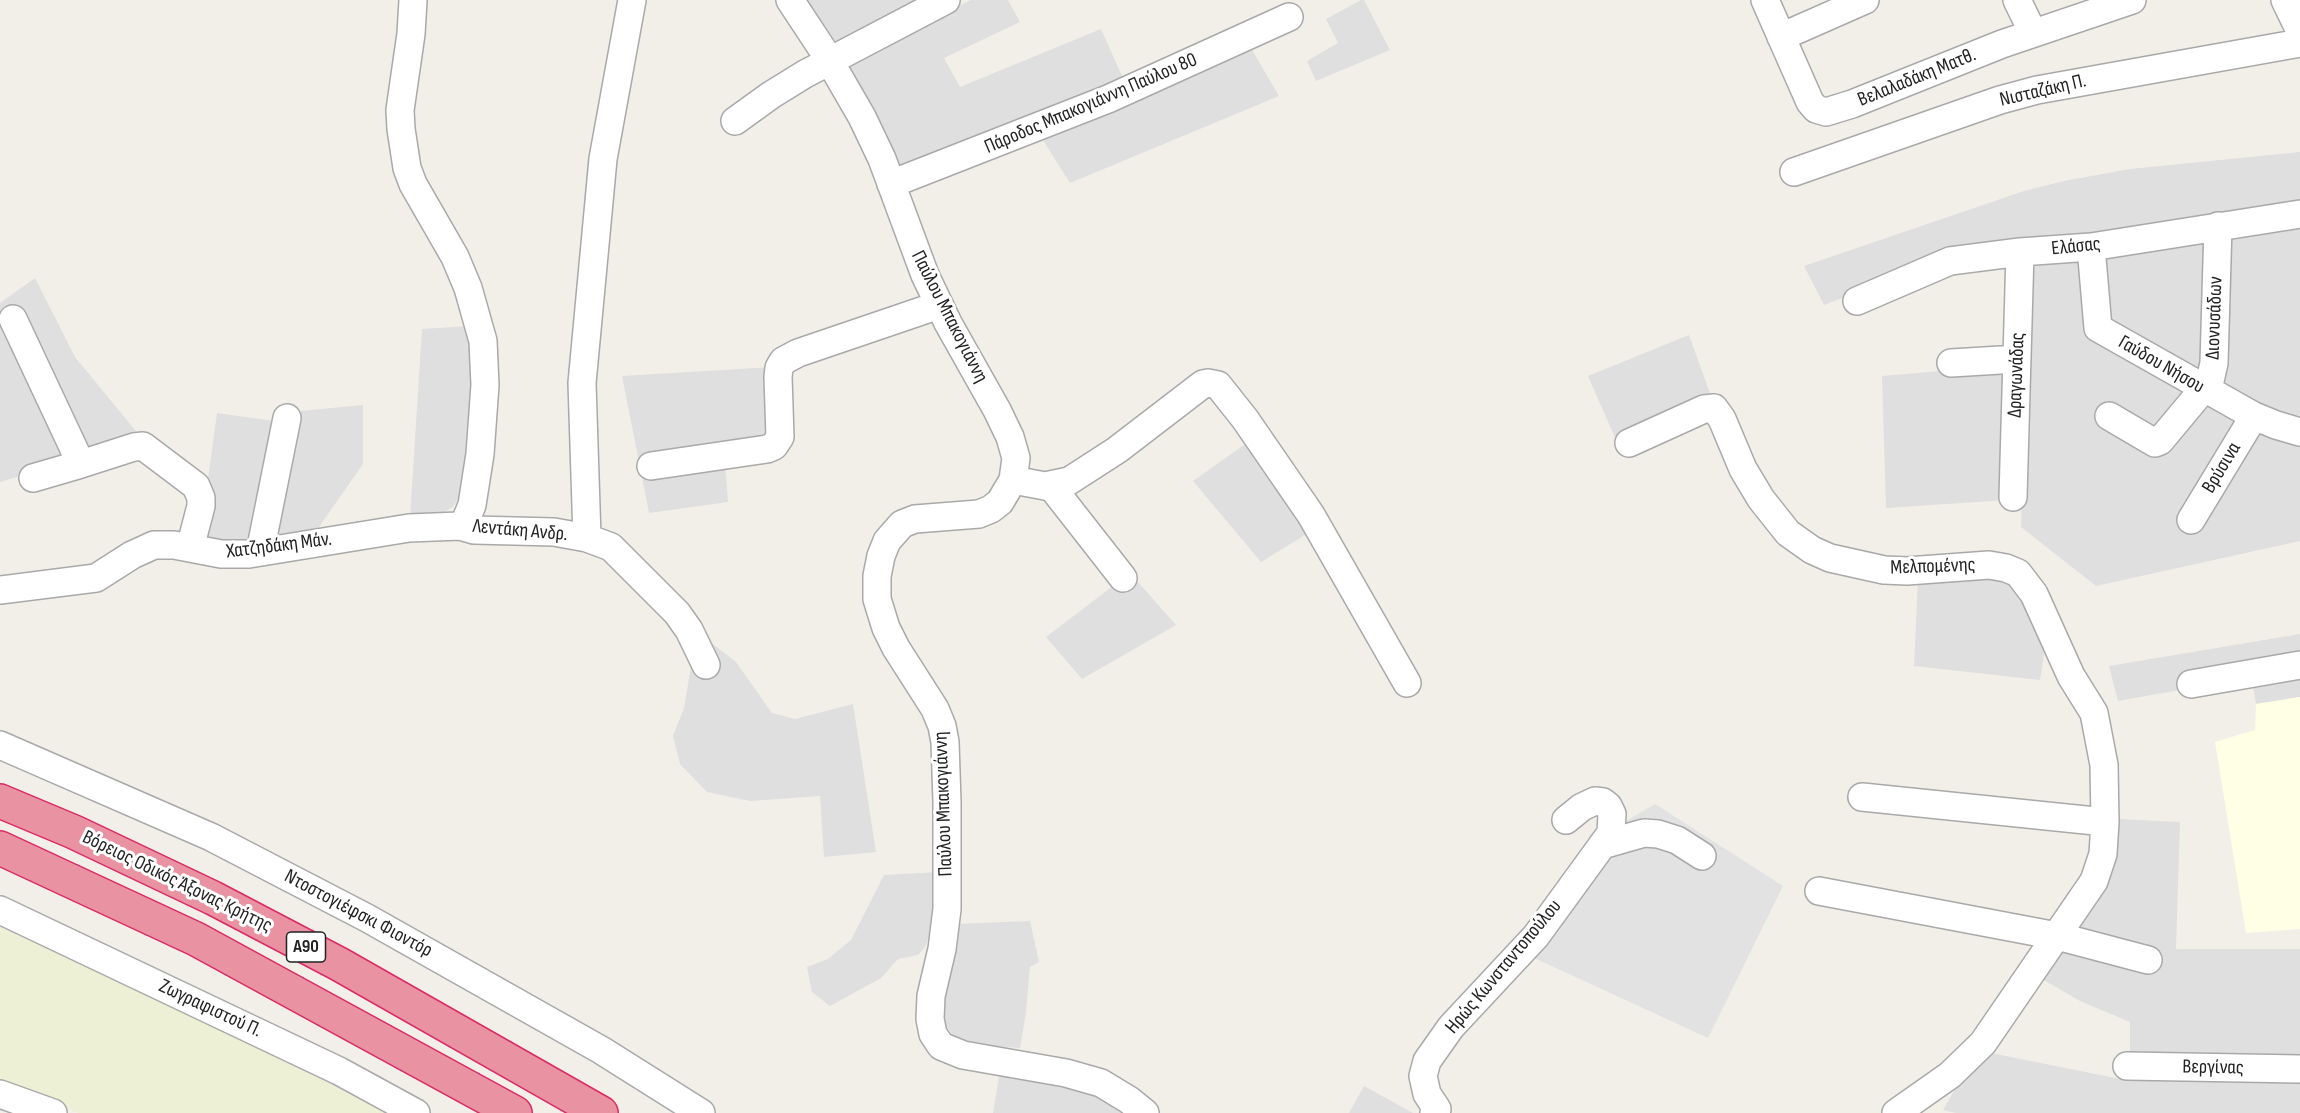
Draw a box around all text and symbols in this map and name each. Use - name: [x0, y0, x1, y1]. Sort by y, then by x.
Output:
- street label: Βελαλαδάκη Ματθ.: [1854, 43, 1980, 113]
- street label: Πάροδος Μπακογιάννη Παύλου 80: [981, 48, 1201, 160]
- street label: Νισταζάκη Π.: [1997, 69, 2089, 113]
- street label: Ελάσας: [2050, 232, 2102, 262]
- street label: Παύλου Μπακογιάννη: [905, 247, 993, 387]
- street label: Διονυσάδων: [2202, 276, 2228, 360]
- street label: Γαύδου Νήσου: [2114, 331, 2208, 399]
- street label: Δραγωνάδας: [2004, 332, 2030, 418]
- street label: Βρύσινα: [2198, 438, 2246, 498]
- street label: Λεντάκη Ανδρ.: [472, 515, 568, 547]
- street label: Χατζηδάκη Μάν.: [225, 528, 333, 564]
- street label: Μελπομένης: [1890, 554, 1976, 580]
- street label: Παύλου Μπακογιάννη: [929, 731, 959, 877]
- street label: Βόρειος Οδικός Άξονας Κρήτης: [78, 826, 276, 938]
- street label: Ντοστογιέφσκι Φιοντόρ: [280, 865, 436, 963]
- street label: Ηρώς Κωνσταντοπούλου: [1441, 895, 1567, 1039]
- road number: Α90: [286, 932, 326, 962]
- street label: Ζωγραφιστού Π.: [155, 975, 265, 1043]
- street label: Βεργίνας: [2182, 1055, 2244, 1081]

